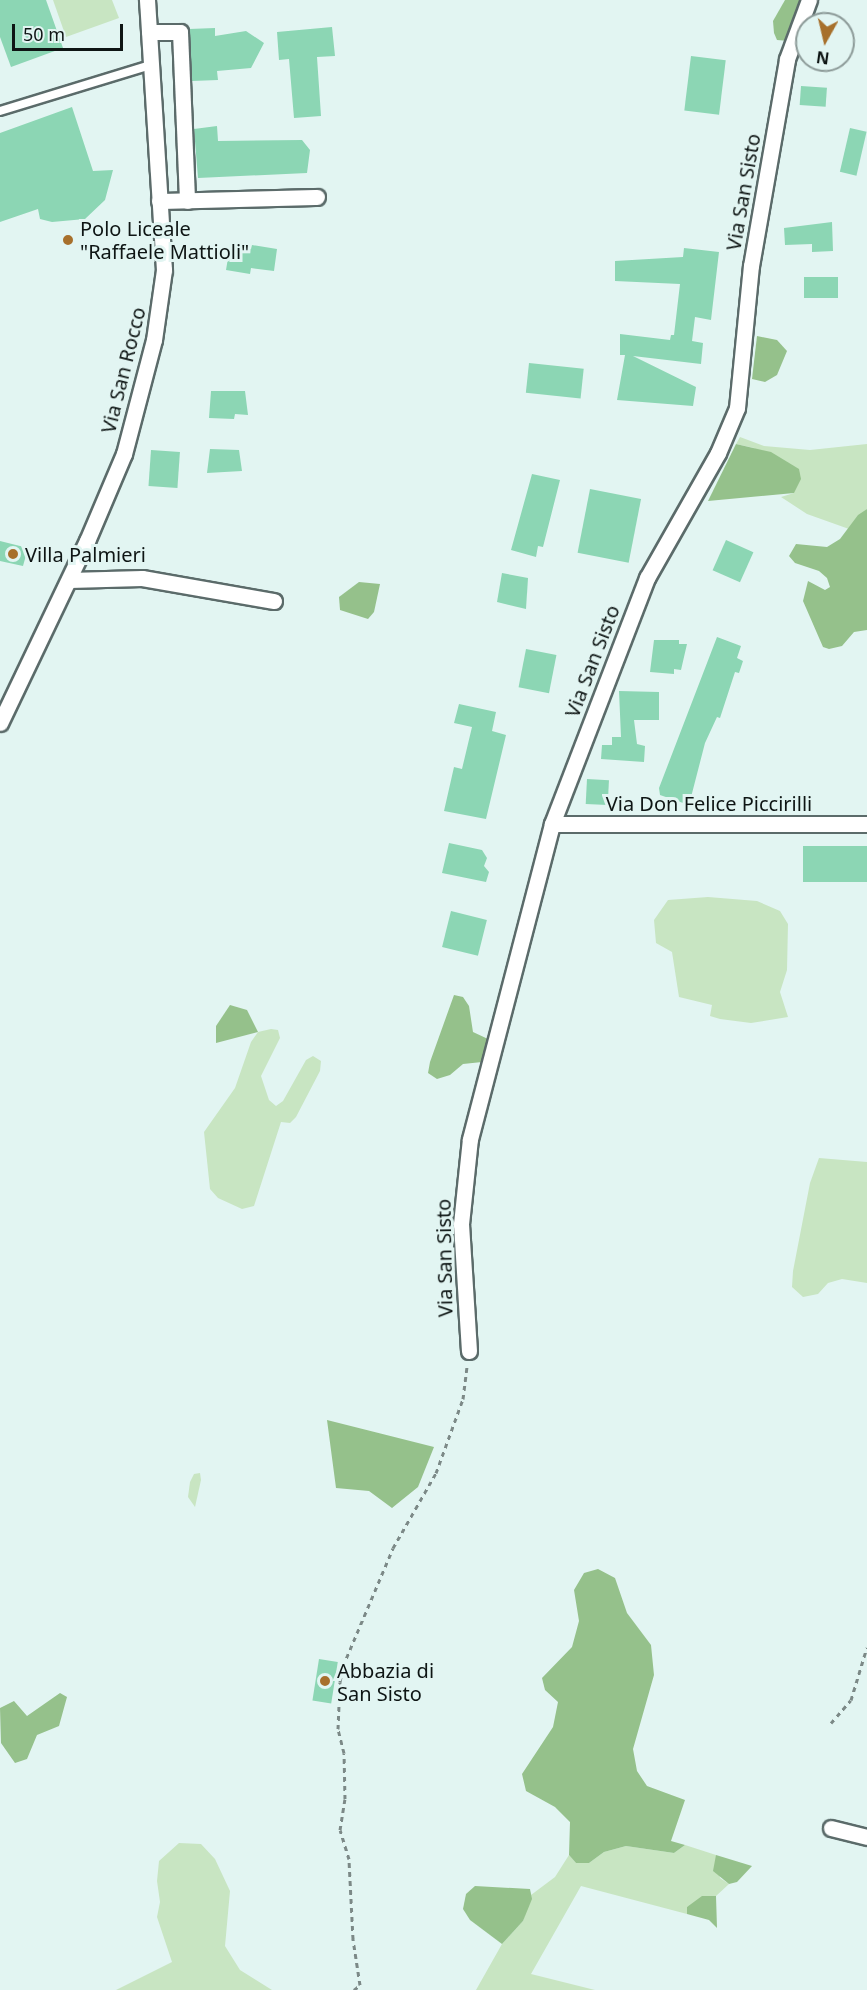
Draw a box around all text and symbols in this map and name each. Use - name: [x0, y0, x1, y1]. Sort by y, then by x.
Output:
- scale bar: [15, 12, 126, 50]
- north arrow: [795, 12, 855, 72]
- text: 50 m: [23, 22, 65, 46]
- text: N: [815, 46, 831, 70]
- street label: Via San Sisto: [721, 132, 765, 252]
- place label: Polo Liceale "Raffaele Mattioli": [80, 216, 249, 263]
- marker: Polo Liceale "Raffaele Mattioli": [61, 233, 75, 247]
- street label: Via San Rocco: [96, 304, 150, 436]
- place label: Villa Palmieri: [25, 542, 146, 566]
- marker: Villa Palmieri: [6, 547, 20, 561]
- street label: Via San Sisto: [560, 601, 624, 721]
- street label: Via Don Felice Piccirilli: [606, 791, 812, 815]
- street label: Via San Sisto: [431, 1199, 457, 1317]
- place label: Abbazia di San Sisto: [337, 1658, 434, 1705]
- marker: Abbazia di San Sisto: [318, 1674, 332, 1688]

